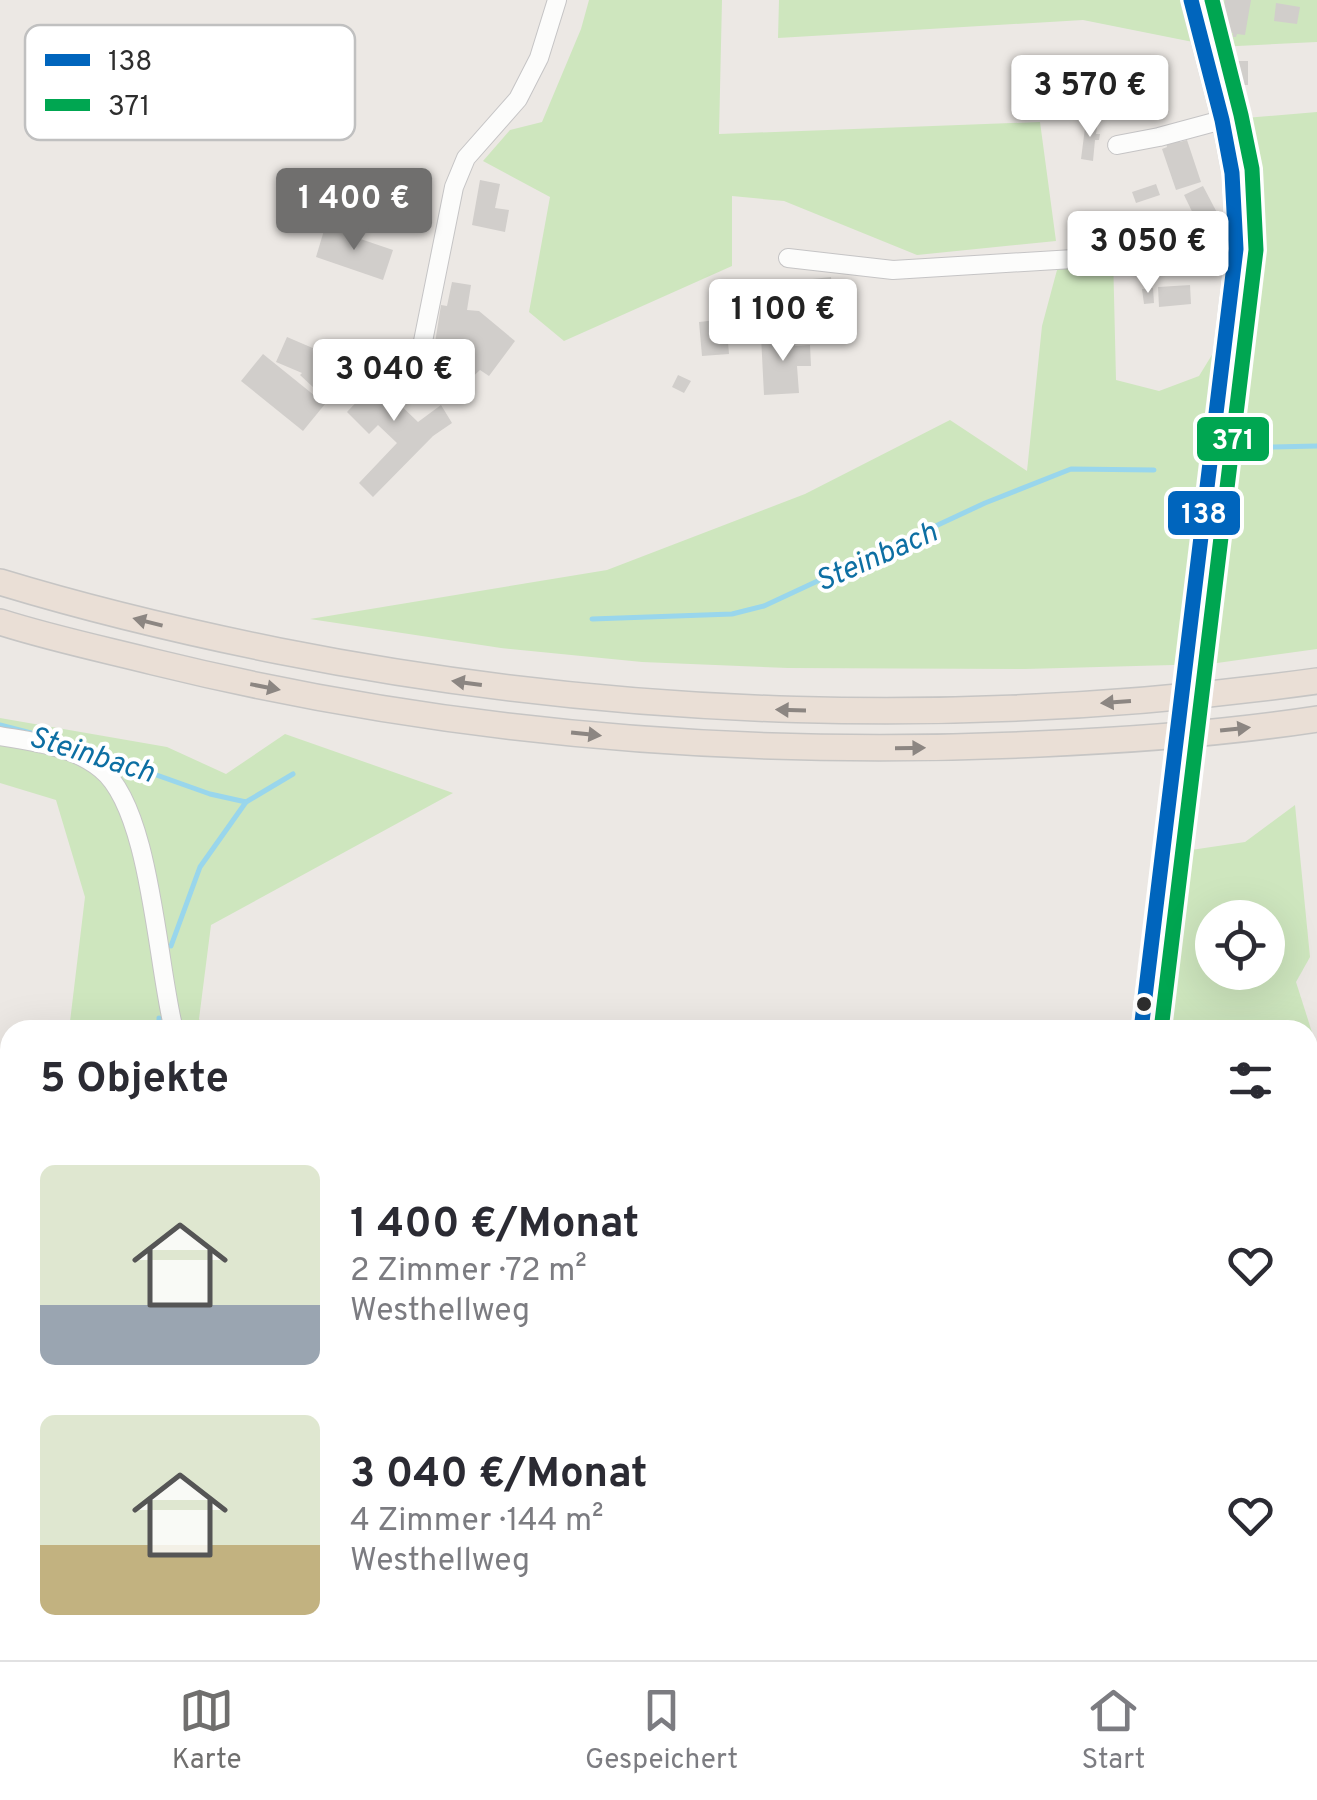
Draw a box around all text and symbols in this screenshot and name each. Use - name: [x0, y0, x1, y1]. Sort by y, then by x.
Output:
- legend: [25, 25, 355, 140]
- text: 138: [108, 45, 152, 81]
- pin: 3 570 €: [998, 55, 1182, 140]
- text: 3 570 €: [1033, 67, 1147, 107]
- text: 371: [108, 90, 150, 126]
- pin: 1 400 €: [262, 168, 446, 253]
- text: 1 400 €: [298, 180, 410, 220]
- pin: 3 050 €: [1056, 211, 1240, 296]
- text: 3 050 €: [1089, 223, 1207, 263]
- pin: 1 100 €: [691, 279, 875, 364]
- text: 1 100 €: [731, 291, 835, 331]
- pin: 3 040 €: [302, 339, 486, 424]
- text: 3 040 €: [335, 351, 453, 391]
- line badge: 371: [1195, 415, 1271, 463]
- text: 371: [1211, 424, 1255, 460]
- line badge: 138: [1166, 489, 1242, 537]
- text: 138: [1181, 498, 1227, 534]
- water label: Steinbach: [811, 515, 944, 601]
- one-way arrow: [132, 614, 163, 630]
- one-way arrow: [451, 674, 483, 690]
- one-way arrow: [249, 679, 280, 695]
- one-way arrow: [1099, 694, 1131, 710]
- one-way arrow: [774, 702, 806, 718]
- water label: Steinbach: [24, 720, 158, 793]
- one-way arrow: [1219, 721, 1251, 737]
- one-way arrow: [570, 726, 602, 742]
- one-way arrow: [895, 740, 927, 756]
- map controls: [1195, 900, 1285, 990]
- button: locate: [1195, 900, 1285, 990]
- unlabelled marker: [1134, 994, 1154, 1014]
- icon: filters: [1223, 1053, 1278, 1108]
- text: 5 Objekte: [40, 1054, 229, 1107]
- text: 1 400 €/Monat: [350, 1199, 639, 1252]
- icon: home: [120, 1205, 240, 1325]
- icon: heart: [1223, 1238, 1278, 1293]
- text: 2 Zimmer · 72 m²: [350, 1252, 587, 1292]
- text: Westhellweg: [350, 1292, 530, 1332]
- text: 3 040 €/Monat: [350, 1449, 648, 1502]
- icon: home: [120, 1455, 240, 1575]
- icon: heart: [1223, 1488, 1278, 1543]
- text: 4 Zimmer · 144 m²: [350, 1502, 604, 1542]
- text: Westhellweg: [350, 1542, 530, 1582]
- tab: Karte: [172, 1683, 242, 1779]
- tab: Gespeichert: [585, 1683, 738, 1779]
- tab: Start: [1081, 1683, 1145, 1779]

